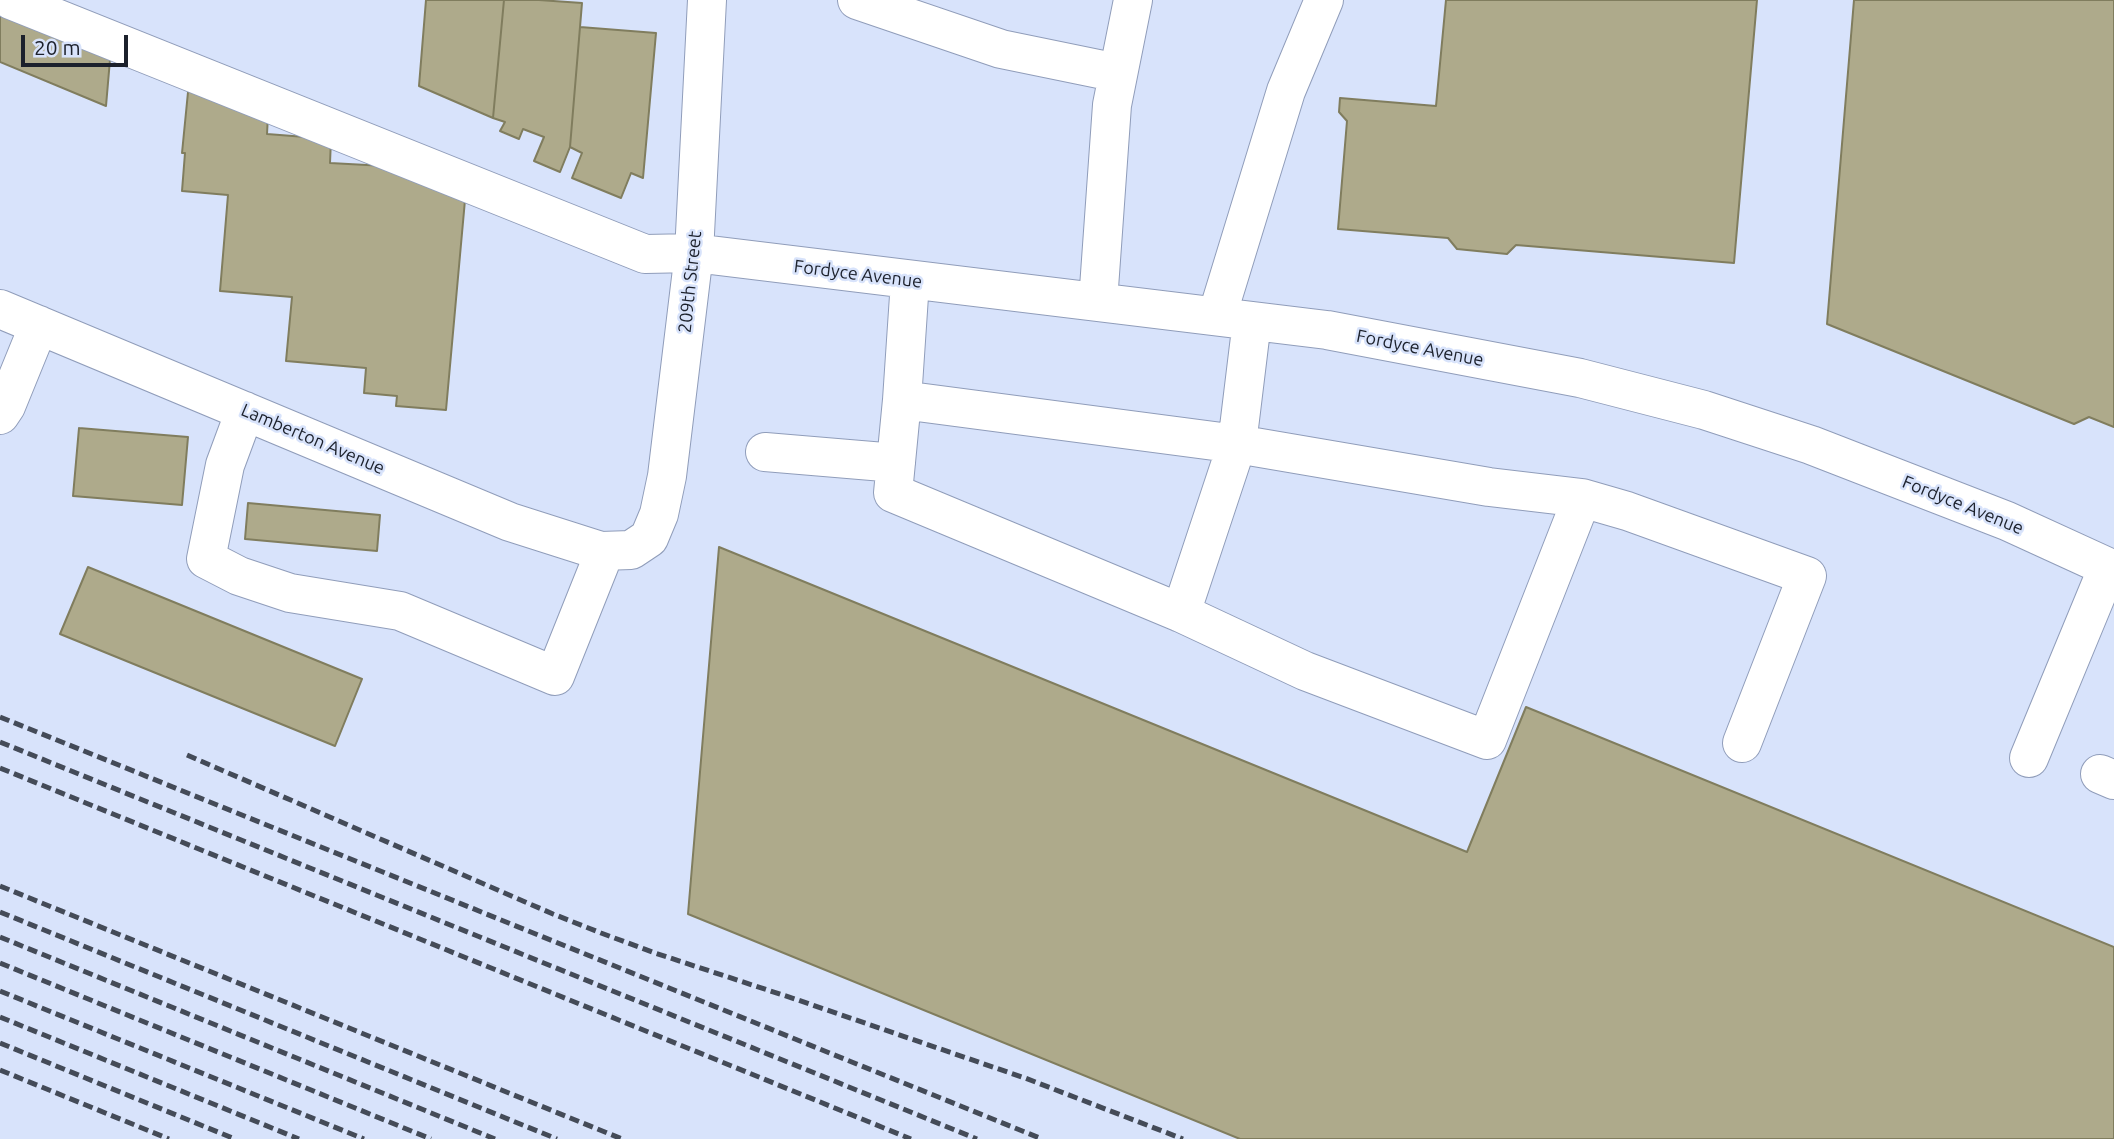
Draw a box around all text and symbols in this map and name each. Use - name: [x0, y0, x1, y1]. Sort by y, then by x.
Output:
- scale bar: [24, 21, 131, 65]
- text: 20 m: [34, 35, 81, 59]
- street label: 209th Street: [674, 230, 706, 334]
- street label: Fordyce Avenue: [793, 255, 923, 293]
- street label: Fordyce Avenue: [1355, 325, 1485, 371]
- street label: Lamberton Avenue: [238, 399, 388, 479]
- street label: Fordyce Avenue: [1899, 471, 2027, 539]

